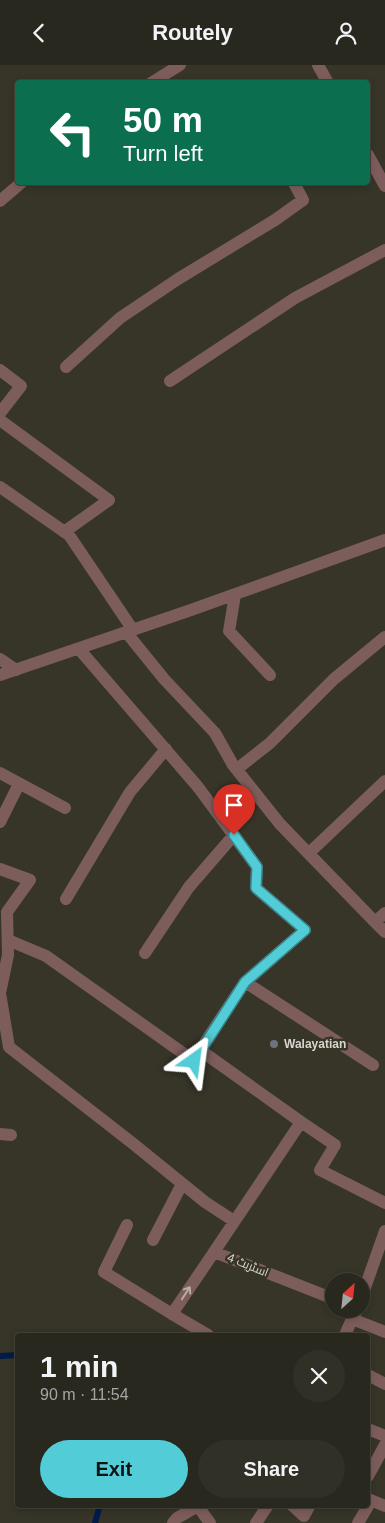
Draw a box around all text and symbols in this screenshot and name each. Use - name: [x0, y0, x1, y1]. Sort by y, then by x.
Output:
- icon: back: [25, 19, 53, 47]
- icon: person: [332, 19, 360, 47]
- text: Routely: [152, 20, 233, 45]
- icon: left: [40, 100, 105, 165]
- text: 50 m: [123, 100, 203, 139]
- text: Turn left: [123, 141, 203, 166]
- pin: [213, 784, 255, 835]
- icon: arrive: [220, 791, 248, 819]
- position arrow: [167, 1034, 219, 1086]
- place label: Walayatian: [284, 1037, 346, 1051]
- marker: Walayatian: [268, 1038, 280, 1050]
- street label: اسٹریٹ 4: [225, 1250, 271, 1280]
- north arrow: [325, 1273, 370, 1317]
- map controls: [325, 1273, 370, 1318]
- one-way arrow: [181, 1287, 191, 1301]
- text: 1 min: [40, 1350, 118, 1383]
- button: close: [293, 1350, 345, 1402]
- text: 90 m · 11:54: [40, 1386, 129, 1403]
- button: Exit: [40, 1440, 188, 1498]
- button: Share: [198, 1440, 345, 1498]

